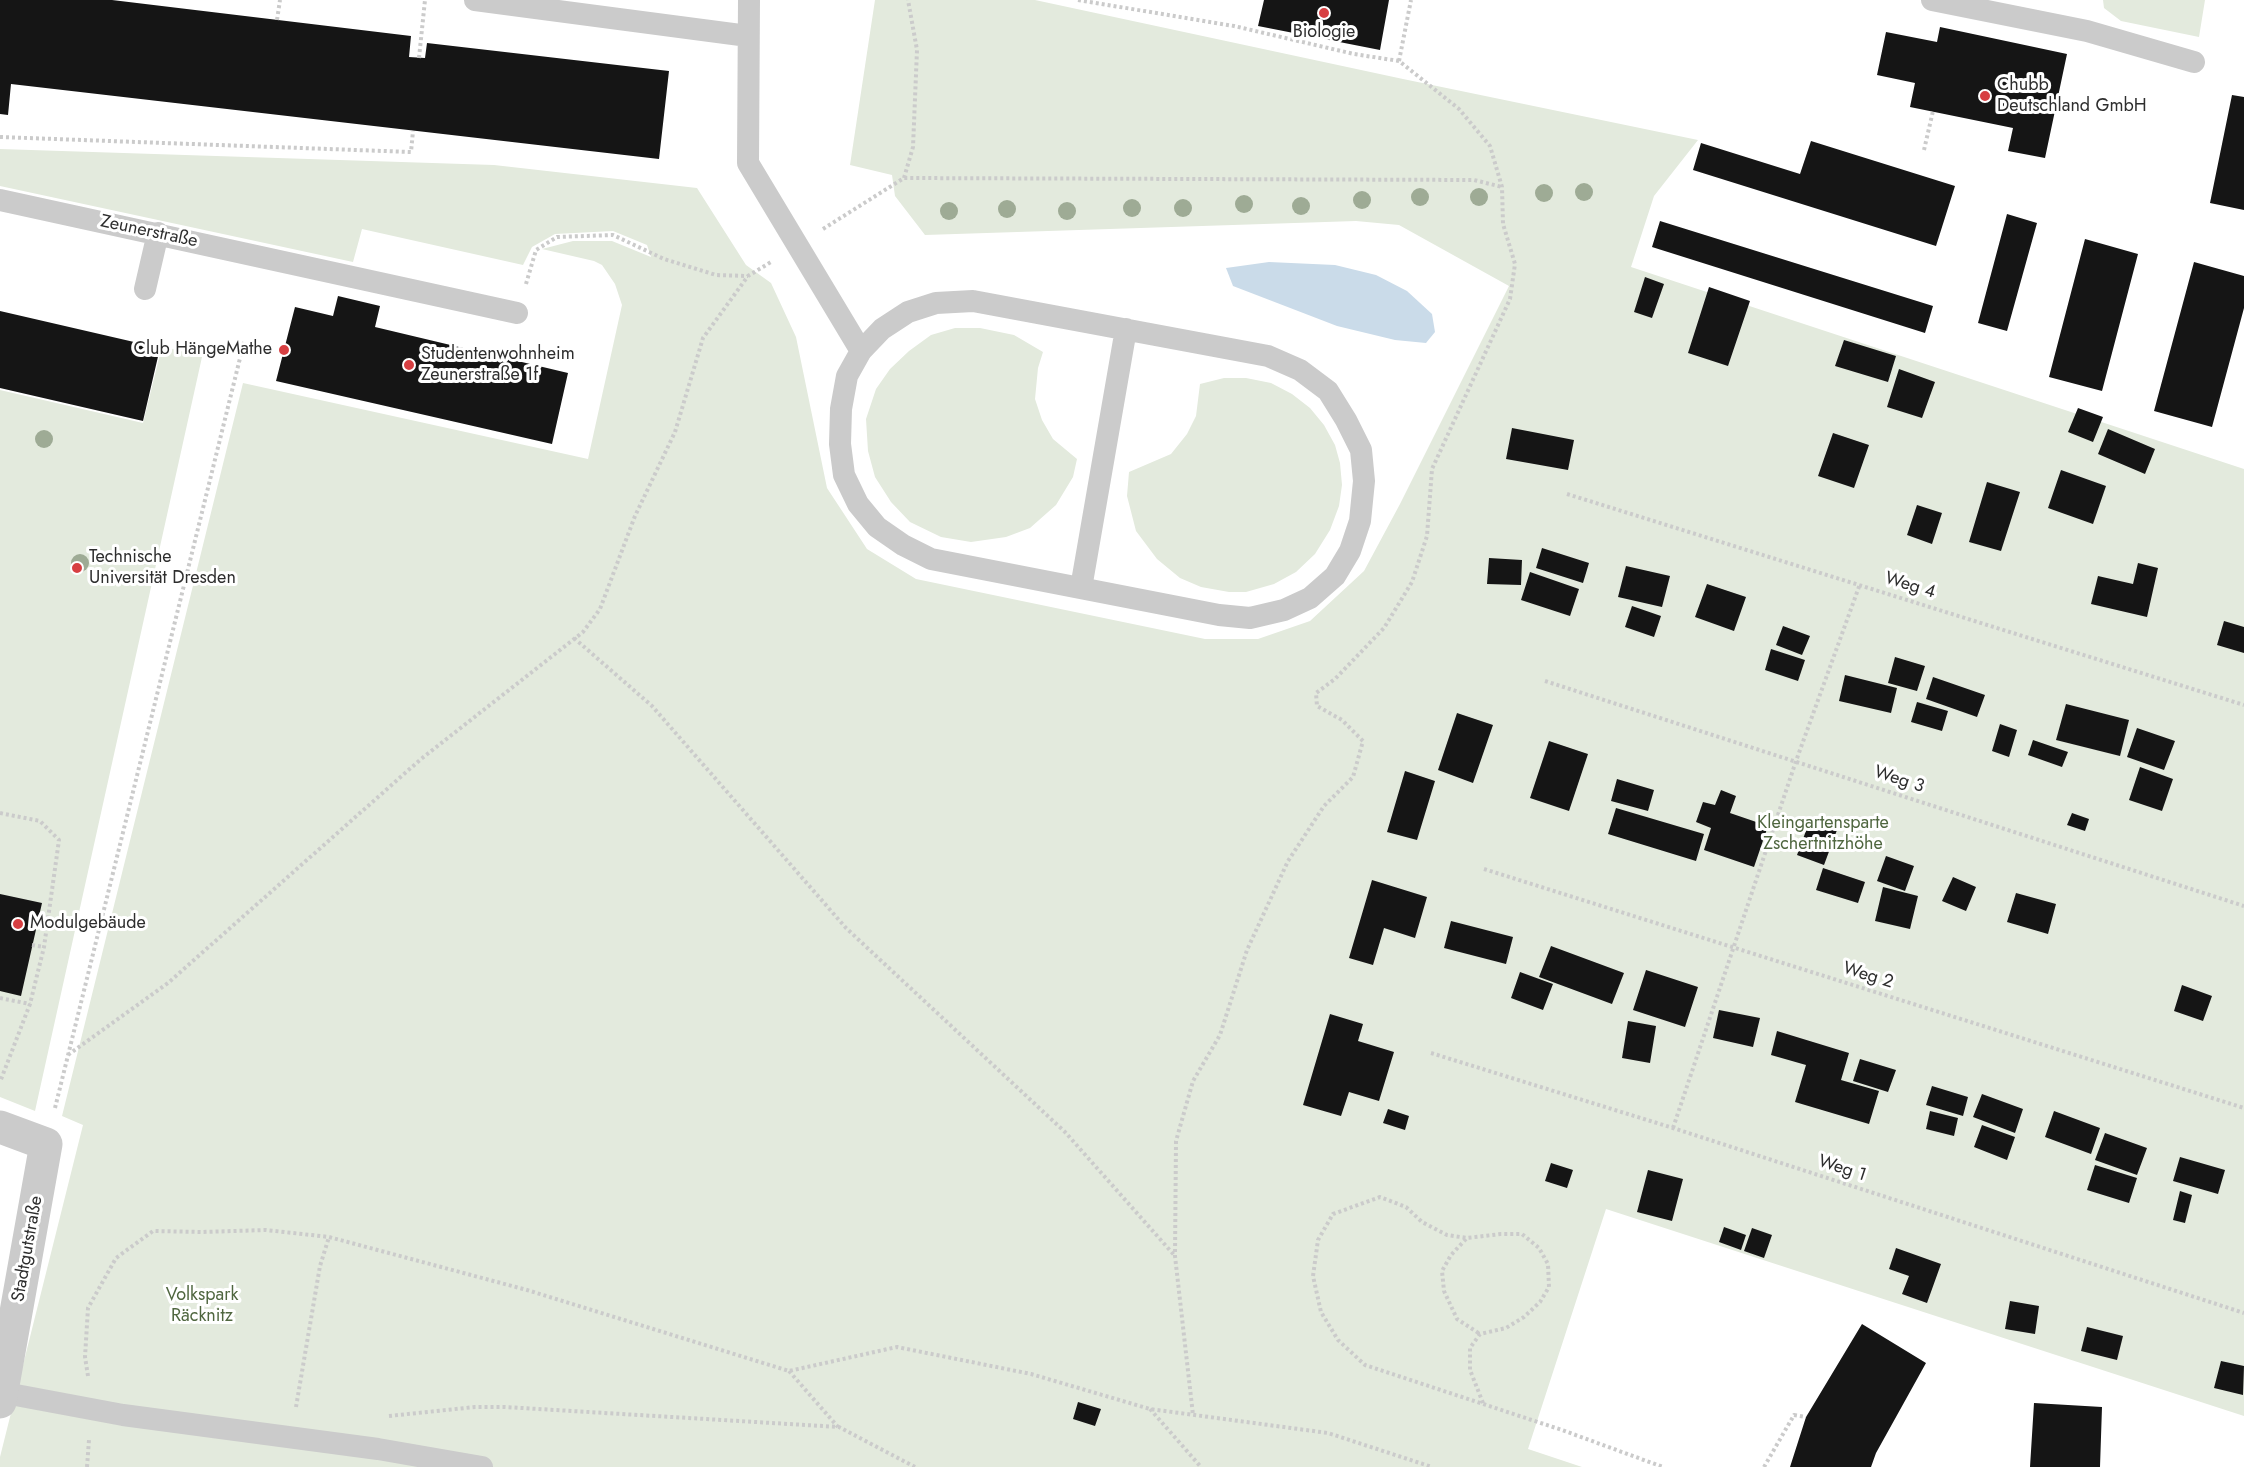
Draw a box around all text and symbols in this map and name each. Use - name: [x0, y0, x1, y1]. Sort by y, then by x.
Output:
- marker: Biologie: [1317, 6, 1331, 20]
- place label: Biologie: [1293, 22, 1355, 44]
- place label: Chubb Deutschland GmbH: [1997, 75, 2147, 118]
- marker: Chubb Deutschland GmbH: [1978, 89, 1992, 103]
- street label: Zeunerstraße: [98, 211, 200, 253]
- place label: Club HängeMathe: [134, 339, 272, 361]
- marker: Club HängeMathe: [277, 343, 291, 357]
- place label: Studentenwohnheim Zeunerstraße 1f: [421, 344, 575, 386]
- marker: Studentenwohnheim Zeunerstraße 1f: [402, 358, 416, 372]
- place label: Technische Universität Dresden: [89, 547, 236, 590]
- marker: Technische Universität Dresden: [70, 561, 84, 575]
- street label: Weg 4: [1882, 568, 1938, 604]
- street label: Weg 3: [1871, 762, 1927, 798]
- park label: Kleingartensparte Zschertnitzhöhe: [1757, 813, 1889, 856]
- place label: Modulgebäude: [30, 913, 146, 935]
- marker: Modulgebäude: [11, 917, 25, 931]
- street label: Weg 2: [1840, 958, 1896, 994]
- street label: Weg 1: [1815, 1151, 1869, 1187]
- street label: Stadtgutstraße: [8, 1194, 48, 1304]
- park label: Volkspark Räcknitz: [166, 1285, 238, 1328]

